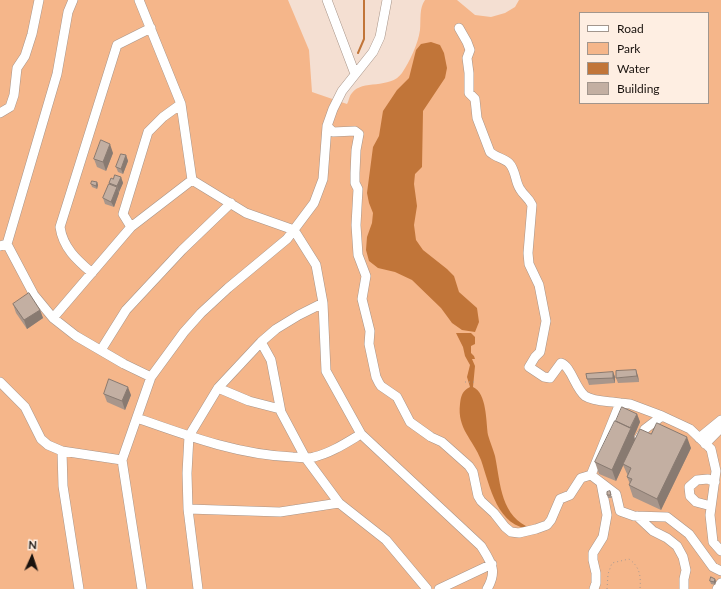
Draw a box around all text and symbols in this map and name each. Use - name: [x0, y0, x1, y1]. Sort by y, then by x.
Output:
- legend: [579, 12, 709, 104]
- text: Road: [617, 21, 644, 36]
- text: Park: [617, 41, 640, 56]
- text: Water: [617, 61, 650, 76]
- text: Building: [617, 81, 660, 96]
- north arrow: [12, 537, 52, 577]
- text: N: [28, 538, 37, 551]

